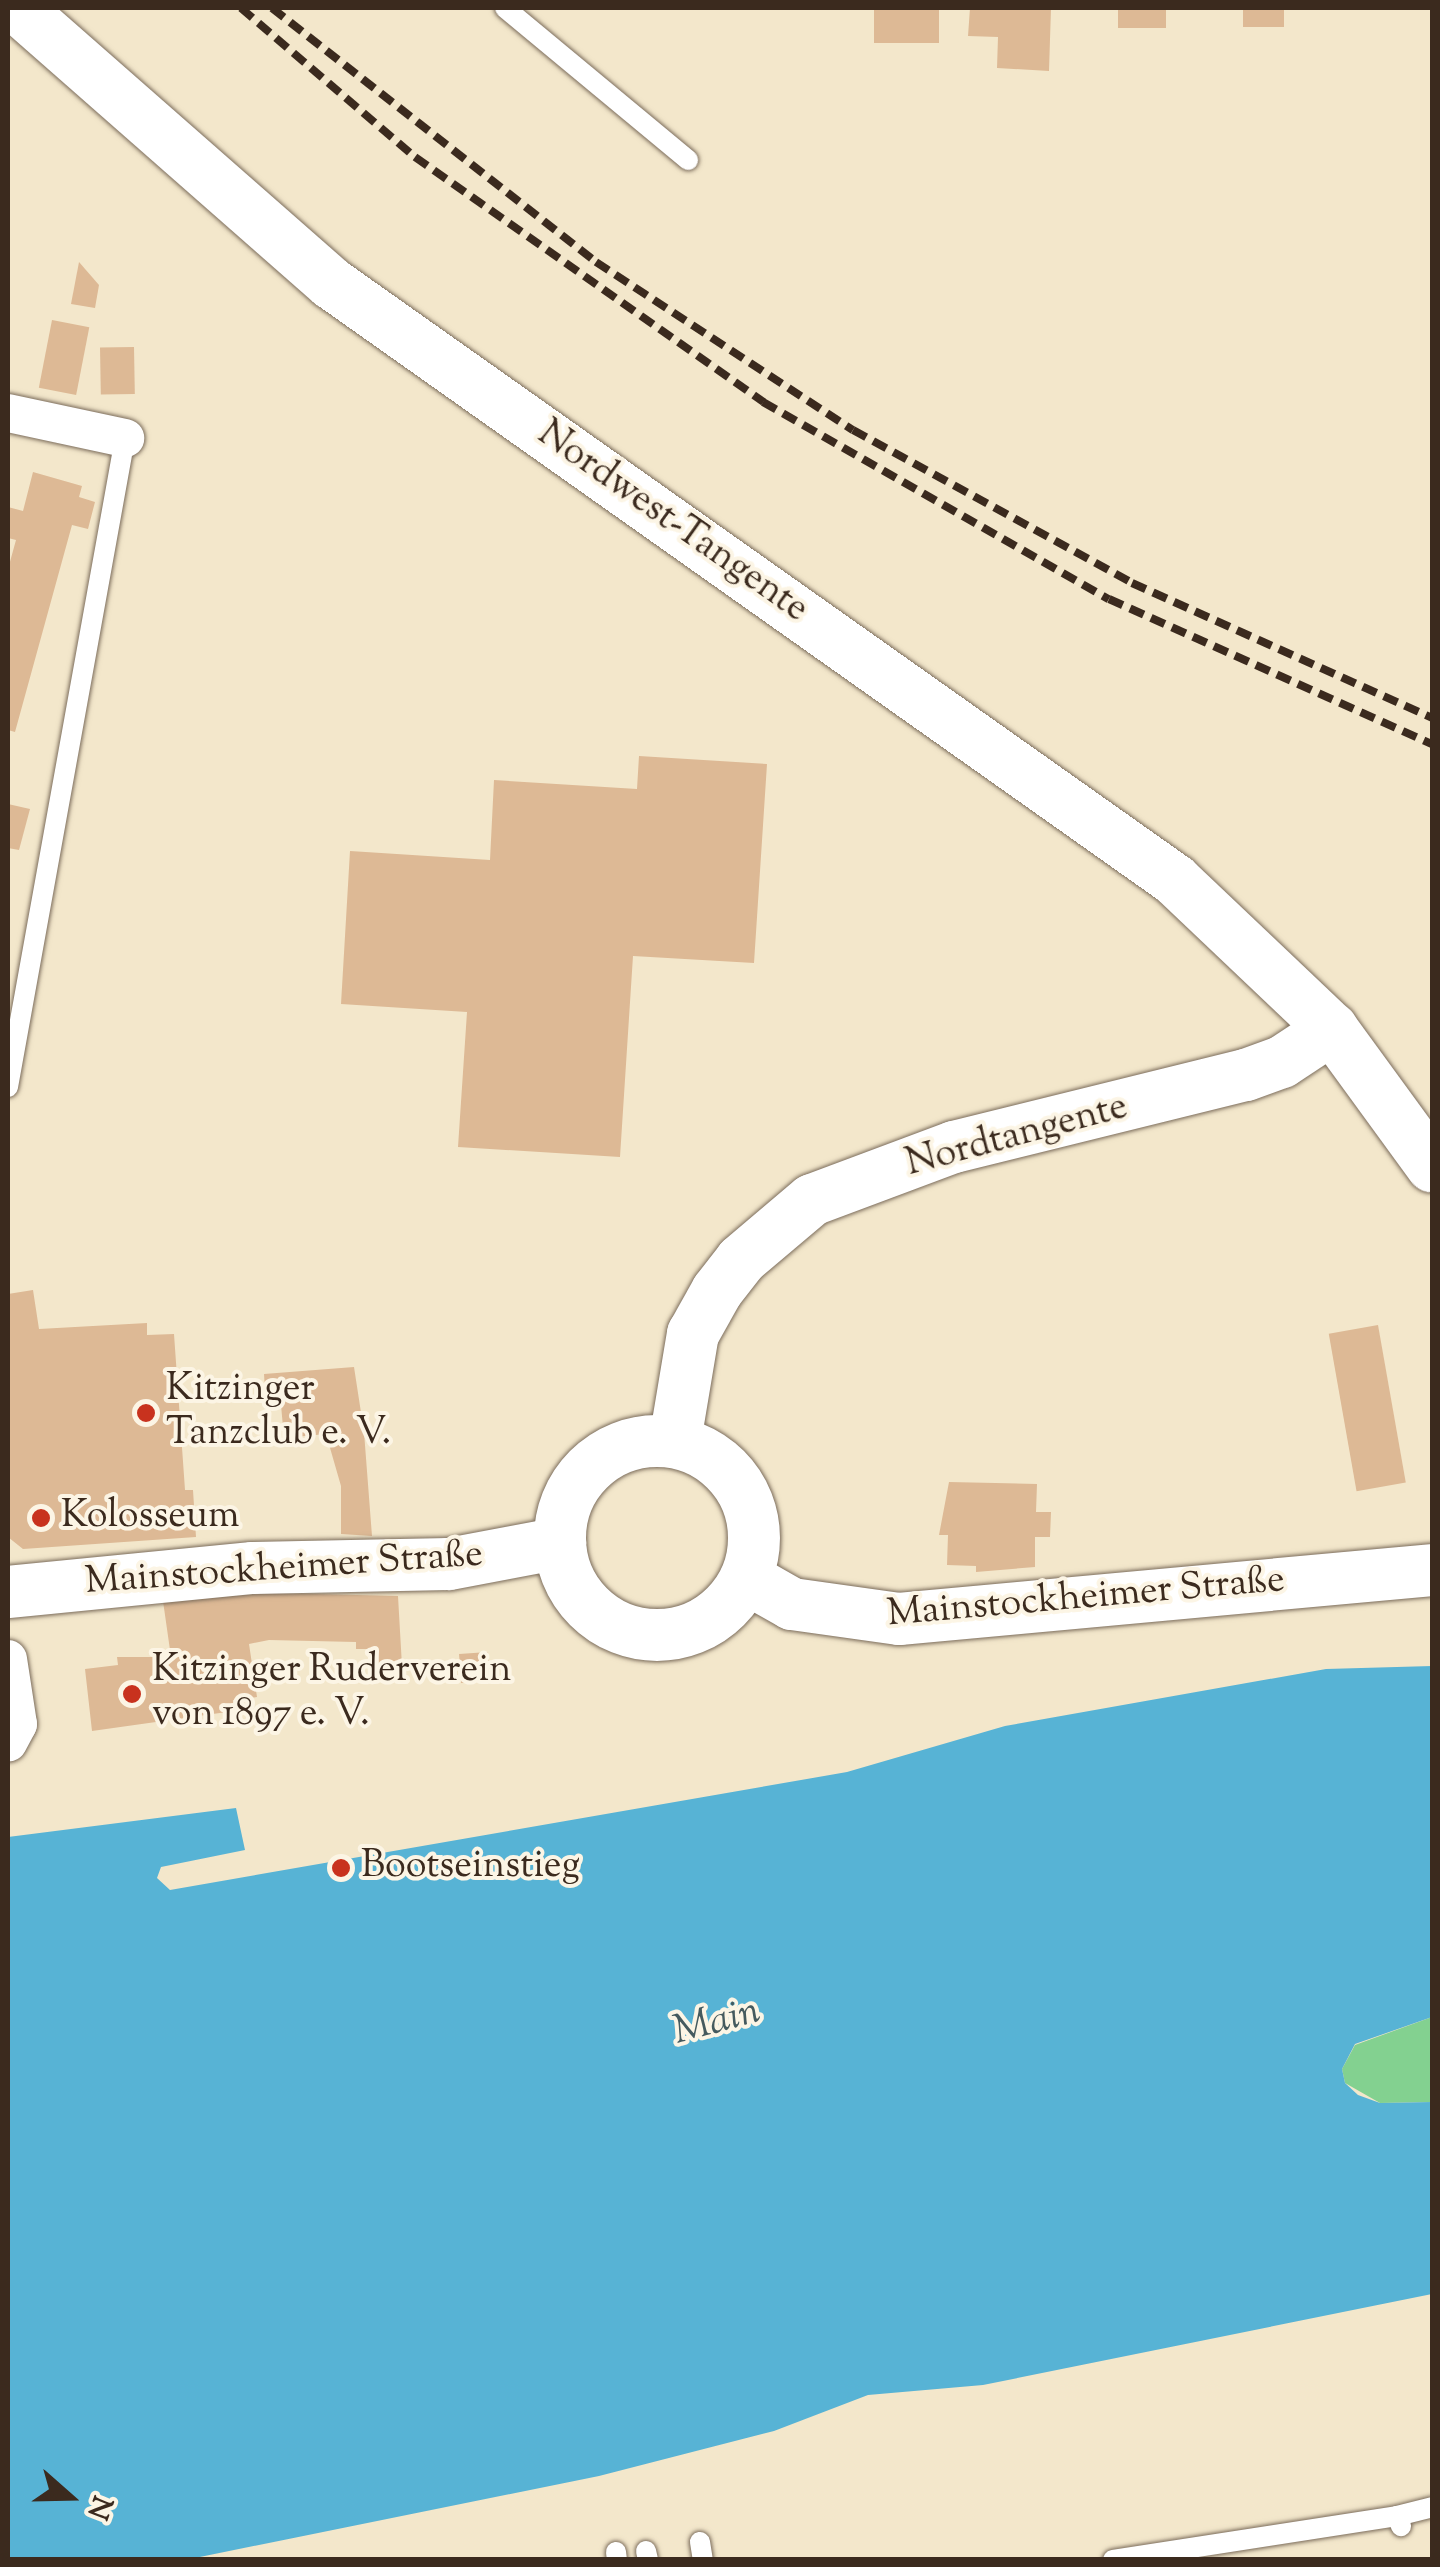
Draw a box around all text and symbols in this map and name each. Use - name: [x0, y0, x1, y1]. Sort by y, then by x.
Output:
- street label: Nordwest-Tangente: [528, 412, 816, 634]
- street label: Nordtangente: [901, 1086, 1133, 1188]
- place label: Kitzinger Tanzclub e. V.: [166, 1368, 391, 1458]
- marker: Kitzinger Tanzclub e. V.: [135, 1402, 157, 1424]
- place label: Kolosseum: [61, 1495, 239, 1541]
- marker: Kolosseum: [30, 1507, 52, 1529]
- street label: Mainstockheimer Straße: [84, 1533, 484, 1607]
- street label: Mainstockheimer Straße: [885, 1559, 1287, 1639]
- place label: Kitzinger Ruderverein von 1897 e. V.: [152, 1649, 512, 1738]
- marker: Kitzinger Ruderverein von 1897 e. V.: [121, 1683, 143, 1705]
- place label: Bootseinstieg: [361, 1845, 580, 1891]
- marker: Bootseinstieg: [330, 1857, 352, 1879]
- water label: Main: [668, 1988, 766, 2058]
- north arrow: [20, 2447, 120, 2547]
- text: N: [76, 2490, 121, 2525]

